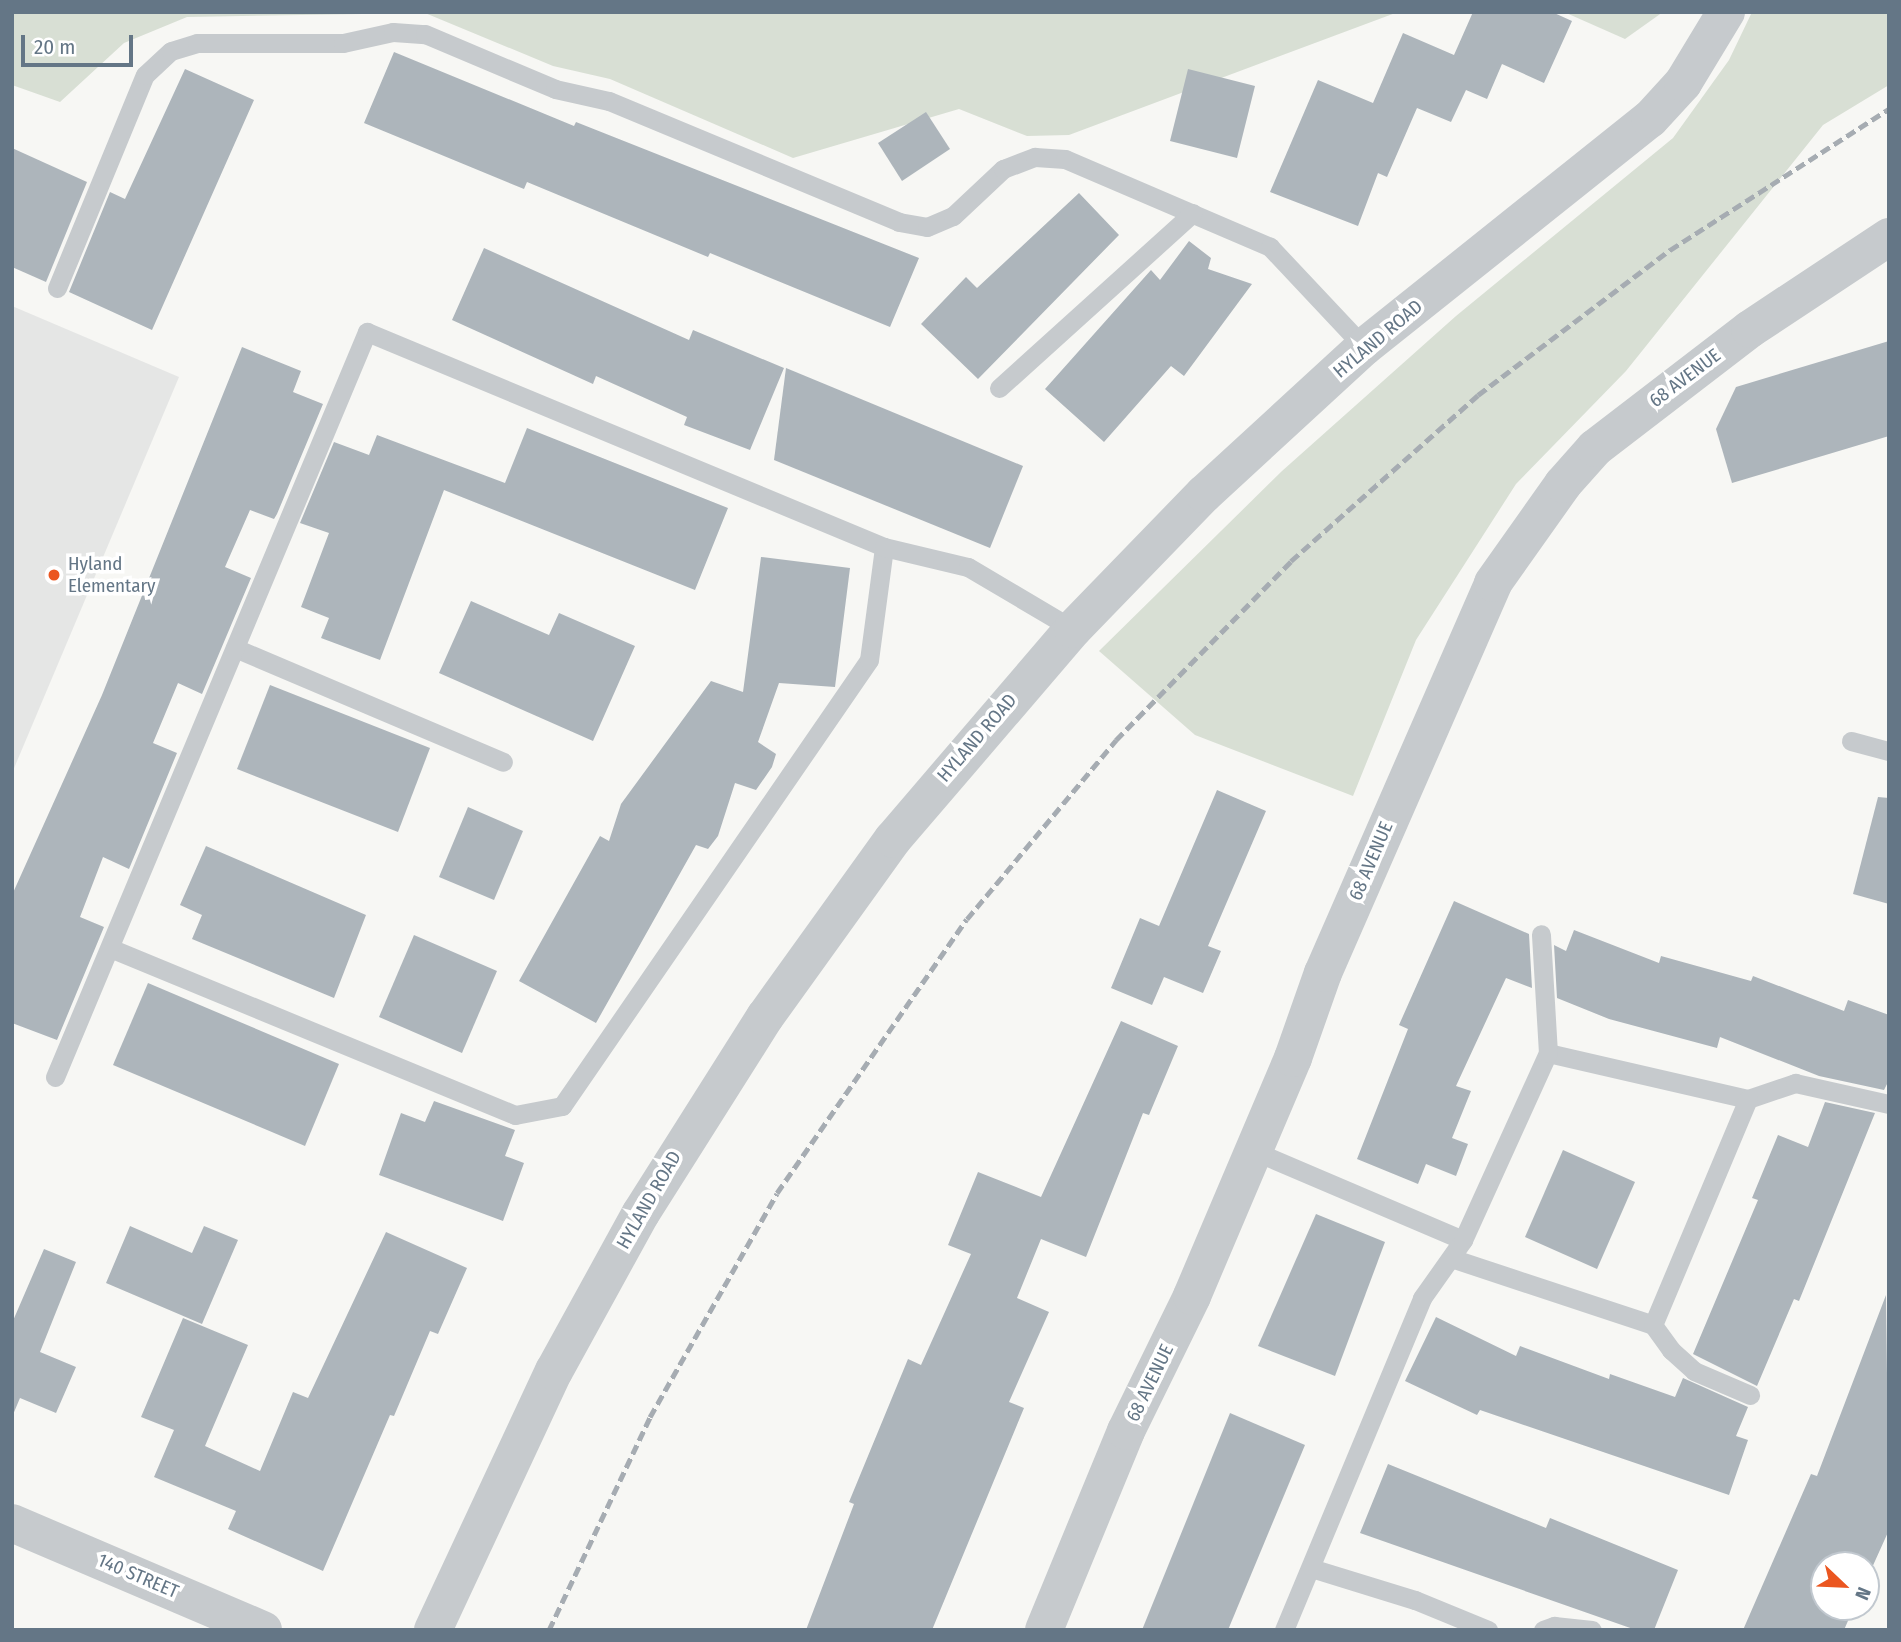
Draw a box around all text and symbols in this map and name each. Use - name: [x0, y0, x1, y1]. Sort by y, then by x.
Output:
- scale bar: [24, 21, 136, 65]
- text: 20 m: [34, 34, 75, 60]
- street label: HYLAND ROAD: [1329, 295, 1427, 383]
- street label: 68 AVENUE: [1645, 344, 1725, 412]
- place label: Hyland Elementary: [68, 553, 156, 597]
- marker: Hyland Elementary: [46, 567, 62, 583]
- street label: HYLAND ROAD: [933, 689, 1021, 787]
- street label: 68 AVENUE: [1344, 818, 1398, 904]
- street label: HYLAND ROAD: [612, 1147, 686, 1253]
- street label: 68 AVENUE: [1121, 1341, 1179, 1425]
- street label: 140 STREET: [94, 1549, 182, 1603]
- north arrow: [1810, 1551, 1880, 1621]
- text: N: [1850, 1584, 1876, 1603]

